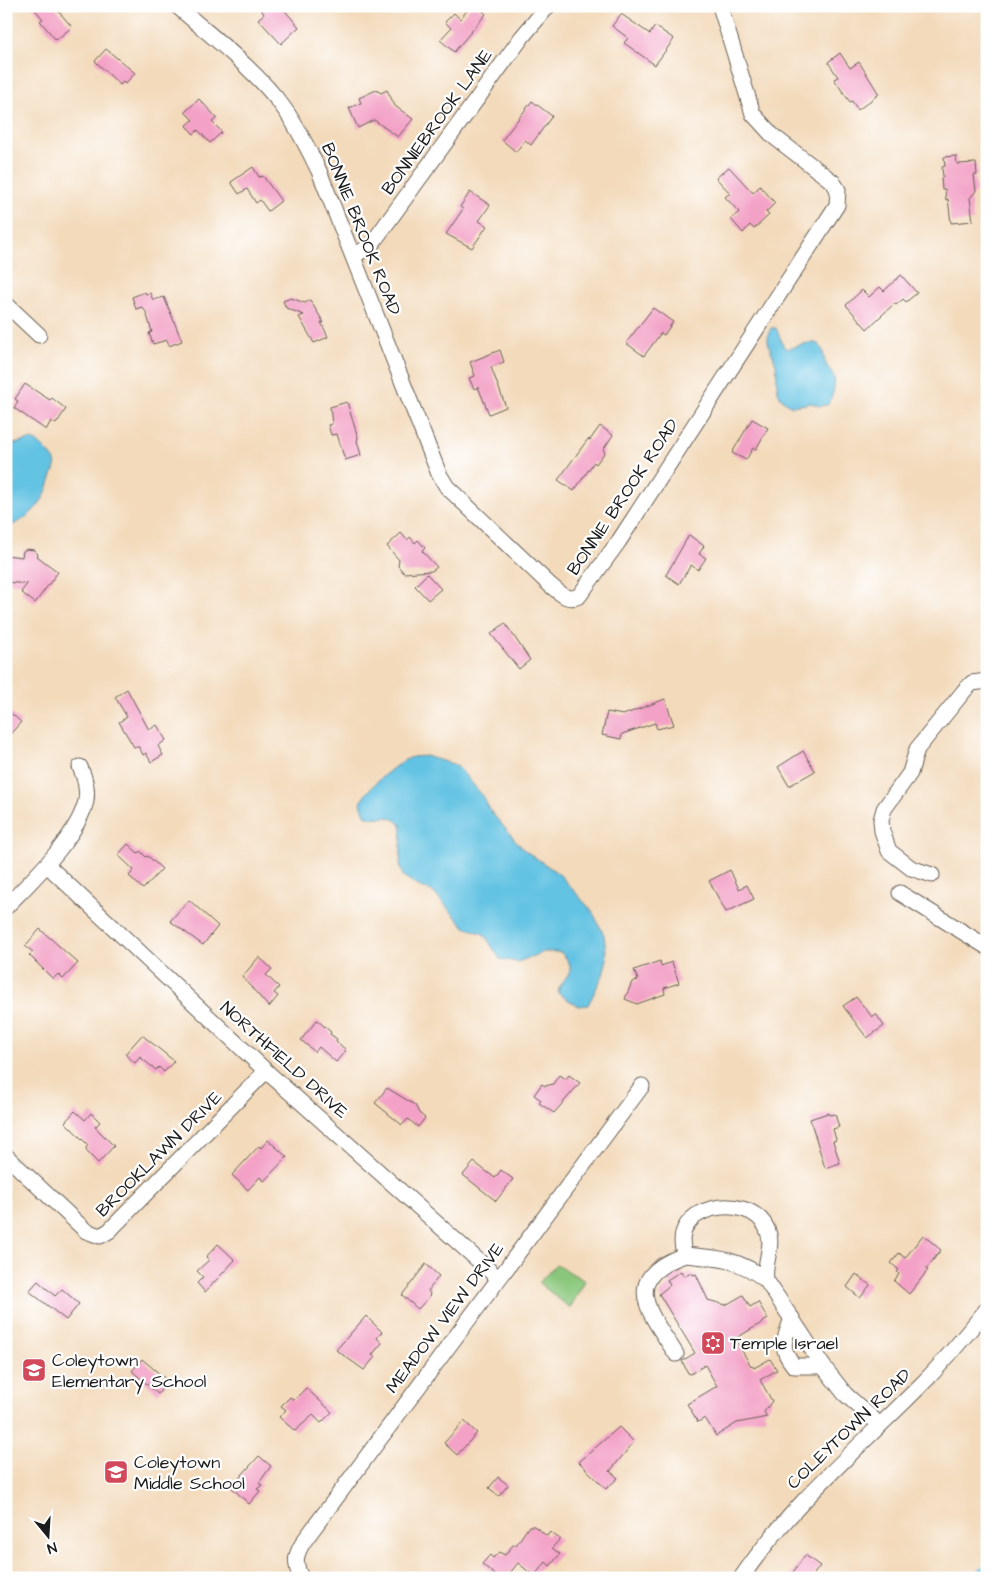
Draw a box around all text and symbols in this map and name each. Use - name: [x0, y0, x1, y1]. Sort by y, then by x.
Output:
- street label: BONNIEBROOK LANE: [376, 44, 499, 200]
- street label: BONNIE BROOK ROAD: [315, 139, 407, 319]
- street label: BONNIE BROOK ROAD: [561, 413, 685, 580]
- street label: NORTHFIELD DRIVE: [214, 996, 354, 1125]
- street label: BROOKLAWN DRIVE: [90, 1085, 228, 1223]
- street label: MEADOW VIEW DRIVE: [380, 1237, 510, 1399]
- synagogue icon: Temple Israel: [700, 1330, 726, 1356]
- place label: Temple Israel: [730, 1331, 838, 1356]
- place label: Coleytown Elementary School: [52, 1348, 207, 1395]
- school or university icon: Coleytown Elementary School: [21, 1357, 47, 1383]
- street label: COLEYTOWN ROAD: [781, 1363, 917, 1495]
- place label: Coleytown Middle School: [134, 1450, 245, 1496]
- school or university icon: Coleytown Middle School: [103, 1459, 129, 1485]
- north arrow: [22, 1512, 72, 1562]
- text: N: [44, 1537, 59, 1558]

